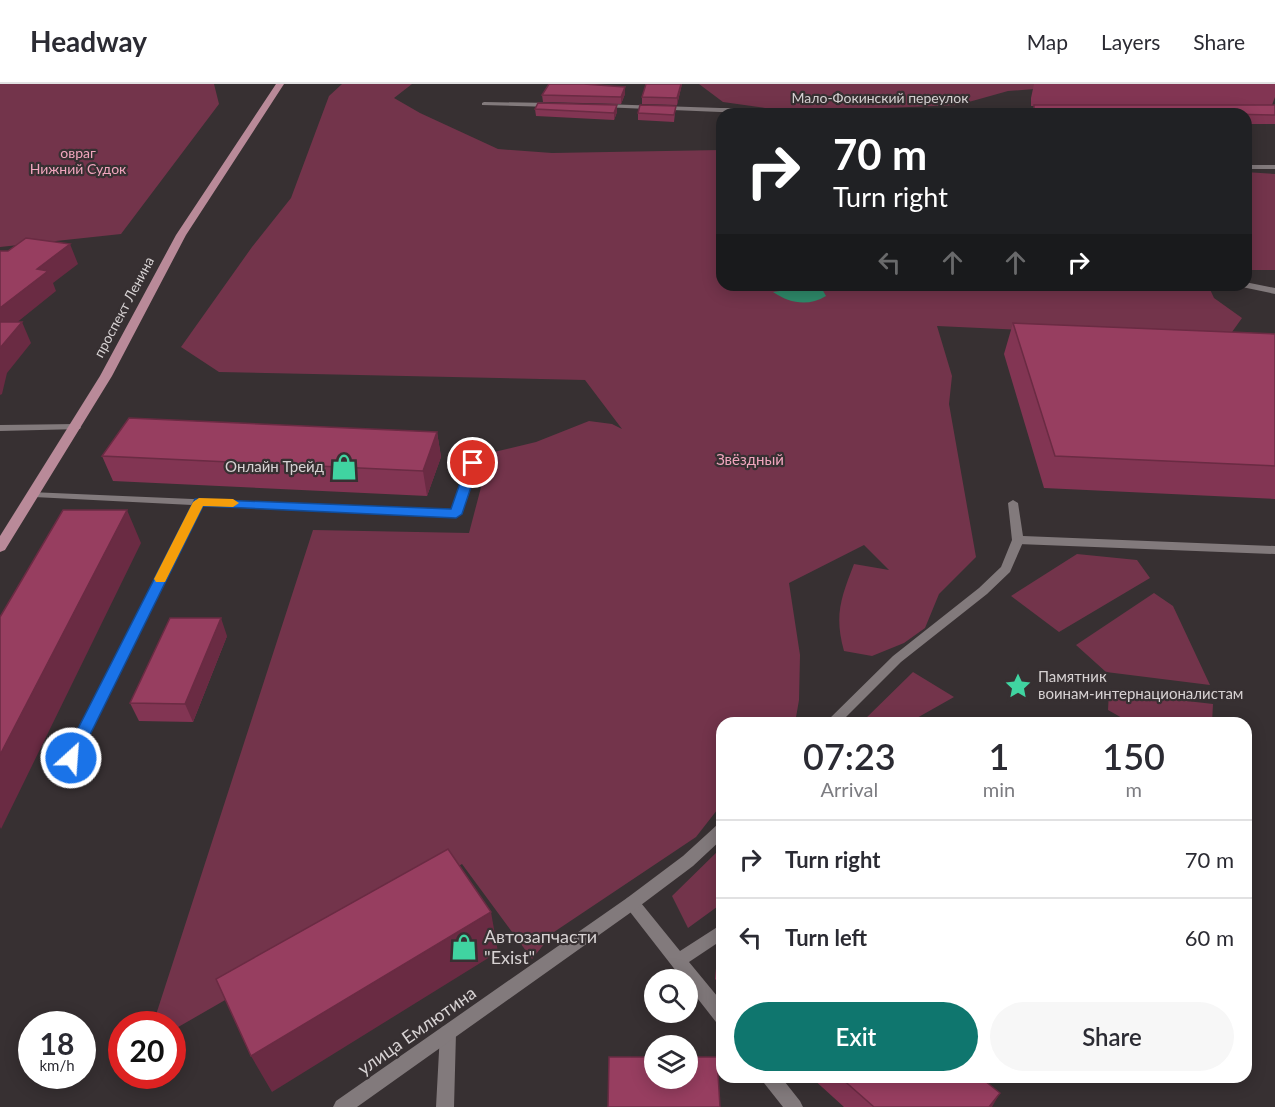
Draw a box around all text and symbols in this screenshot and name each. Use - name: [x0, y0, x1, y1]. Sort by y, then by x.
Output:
- text: Headway: [30, 24, 147, 58]
- text: Map: [1027, 29, 1068, 54]
- text: Layers: [1101, 29, 1160, 54]
- text: Share: [1193, 29, 1245, 54]
- street label: Мало-Фокинский переулок: [792, 89, 969, 106]
- text: 70 m: [833, 129, 927, 179]
- icon: right: [734, 132, 812, 210]
- park label: овраг Нижний Судок: [30, 144, 127, 177]
- text: Turn right: [833, 180, 948, 213]
- icon: left: [873, 246, 906, 279]
- icon: ahead: [936, 246, 969, 279]
- icon: ahead: [999, 246, 1032, 279]
- icon: right: [1062, 246, 1095, 279]
- street label: проспект Ленина: [90, 253, 157, 360]
- pin: [447, 437, 498, 488]
- icon: arrive: [456, 446, 489, 479]
- park label: Звёздный: [716, 450, 784, 468]
- shop icon: Онлайн Трейд: [329, 452, 359, 482]
- place label: Онлайн Трейд: [225, 457, 324, 475]
- place label: Памятник воинам-интернационалистам: [1038, 667, 1243, 702]
- place icon: Памятник воинам-интернационалистам: [1003, 671, 1033, 701]
- position arrow: [39, 726, 103, 790]
- text: 07:23: [803, 734, 896, 778]
- text: 1: [989, 734, 1009, 778]
- text: 150: [1102, 734, 1165, 778]
- text: Arrival: [821, 777, 878, 801]
- text: min: [983, 777, 1015, 801]
- text: m: [1125, 777, 1142, 801]
- icon: right: [734, 843, 767, 876]
- text: Turn right: [785, 846, 880, 873]
- text: 70 m: [1185, 846, 1234, 873]
- icon: left: [734, 921, 767, 954]
- text: Turn left: [785, 924, 867, 951]
- text: 60 m: [1185, 924, 1234, 951]
- place label: Автозапчасти "Exist": [484, 925, 597, 968]
- shop icon: Автозапчасти "Exist": [449, 932, 479, 962]
- map controls: [644, 969, 698, 1089]
- button: search: [644, 969, 698, 1023]
- street label: улица Емлютина: [353, 981, 480, 1079]
- button: Exit: [734, 1002, 978, 1071]
- button: Share: [990, 1002, 1234, 1071]
- speed limit sign: 20: [108, 1011, 186, 1089]
- text: 18: [40, 1025, 74, 1061]
- button: layers: [644, 1035, 698, 1089]
- text: km/h: [39, 1056, 75, 1074]

